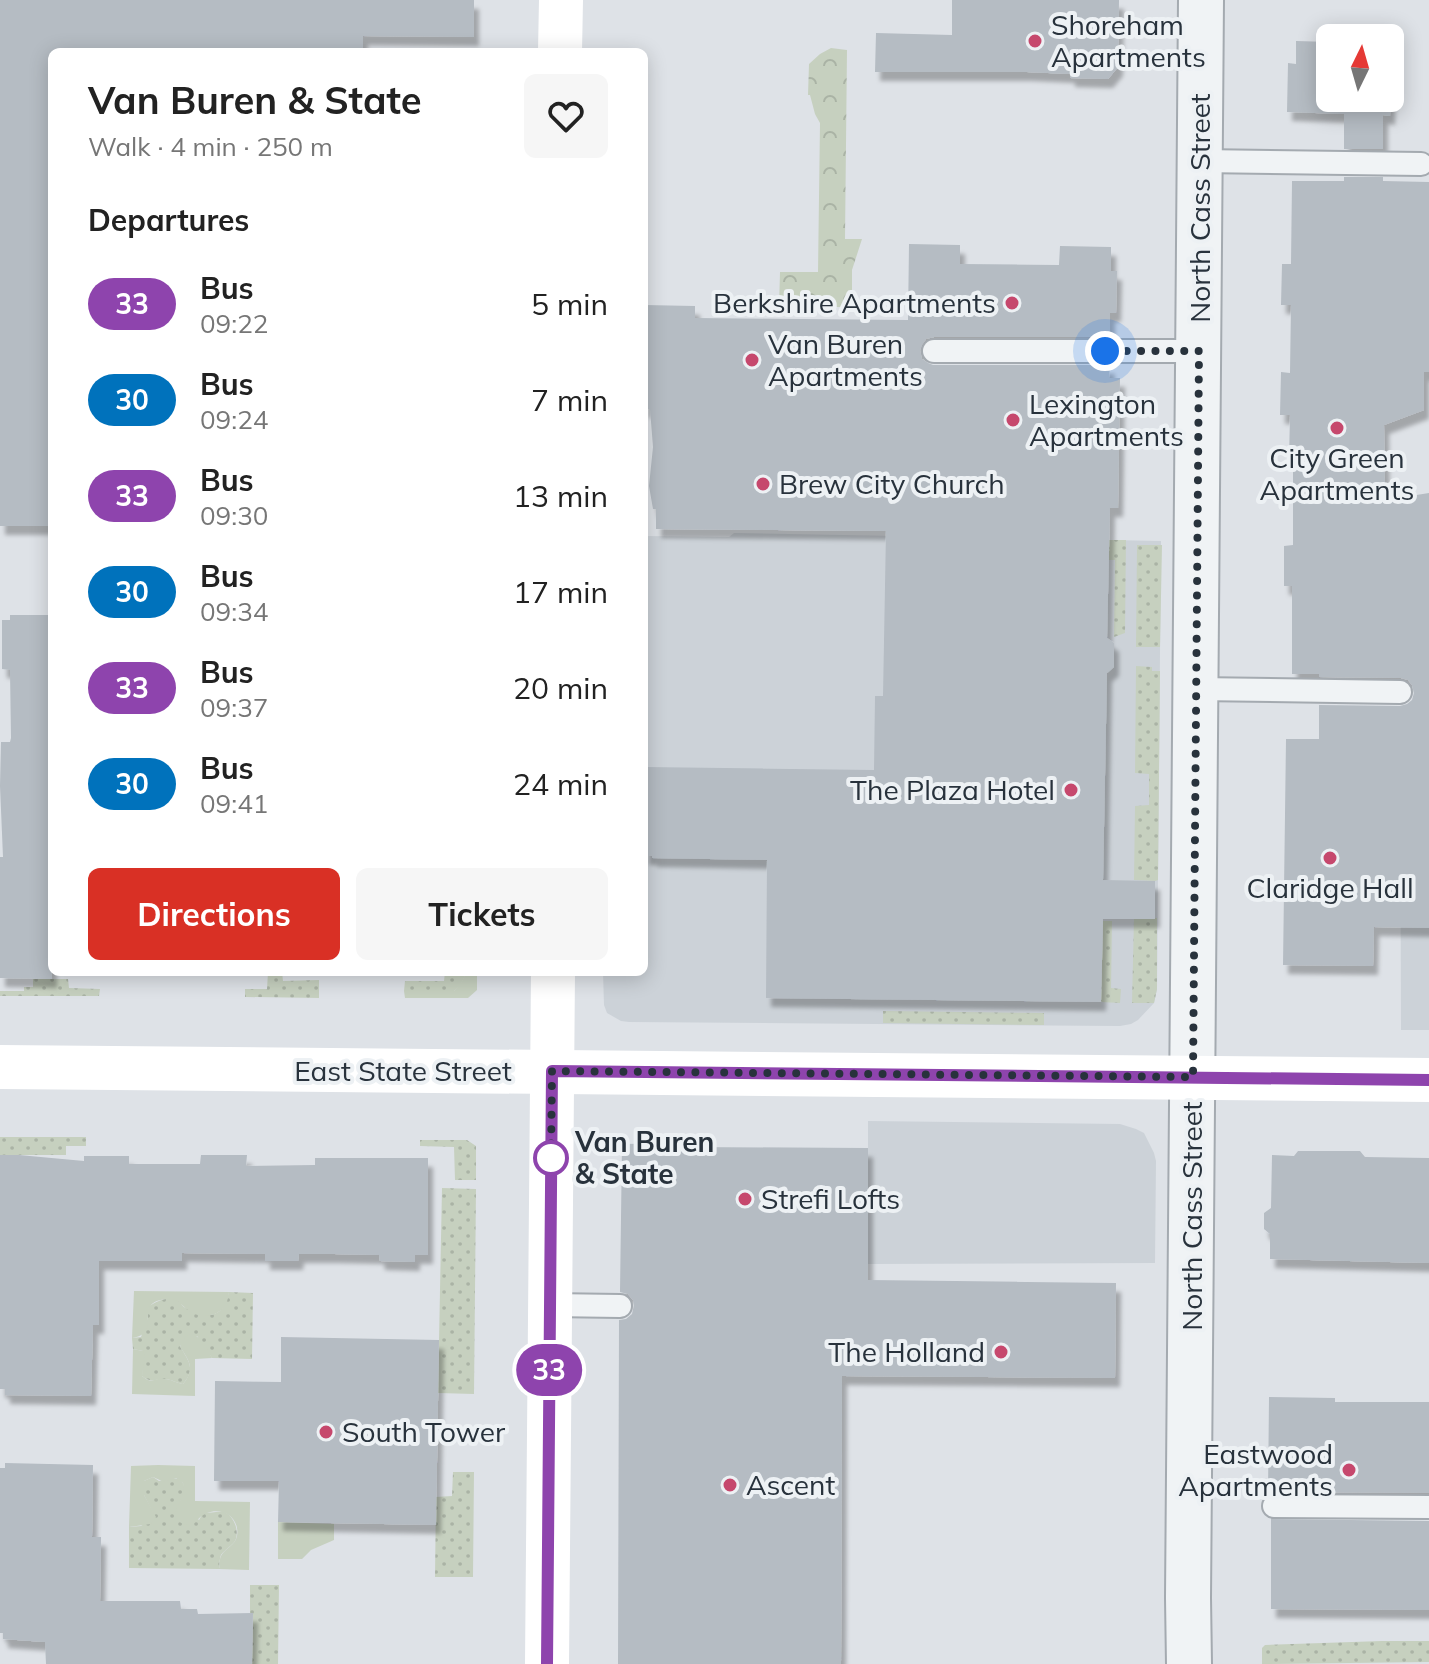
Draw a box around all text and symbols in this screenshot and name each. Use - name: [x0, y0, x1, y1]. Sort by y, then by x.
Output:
- place label: Shoreham Apartments: [1051, 7, 1206, 74]
- north arrow: [1316, 24, 1404, 112]
- map controls: [1316, 24, 1404, 112]
- marker: Shoreham Apartments: [1026, 32, 1044, 50]
- button: heart: [524, 74, 608, 158]
- text: Van Buren & State: [88, 76, 422, 124]
- street label: North Cass Street: [1182, 93, 1217, 323]
- text: Walk · 4 min · 250 m: [88, 130, 333, 163]
- text: Departures: [88, 201, 249, 239]
- text: Bus: [200, 269, 254, 307]
- text: 5 min: [531, 285, 608, 323]
- place label: Berkshire Apartments: [713, 285, 996, 320]
- text: 33: [115, 286, 149, 321]
- marker: Berkshire Apartments: [1003, 294, 1021, 312]
- text: 09:22: [200, 307, 268, 340]
- place label: Van Buren Apartments: [768, 326, 923, 393]
- your location: [1085, 331, 1125, 371]
- marker: Van Buren Apartments: [743, 351, 761, 369]
- text: Bus: [200, 365, 254, 403]
- text: 7 min: [531, 381, 608, 419]
- text: 30: [115, 382, 149, 417]
- place label: Lexington Apartments: [1029, 386, 1184, 453]
- text: 09:24: [200, 403, 268, 436]
- marker: Lexington Apartments: [1004, 411, 1022, 429]
- marker: City Green Apartments: [1328, 419, 1346, 437]
- place label: City Green Apartments: [1260, 440, 1414, 507]
- text: Bus: [200, 461, 254, 499]
- place label: Brew City Church: [779, 466, 1005, 501]
- marker: Brew City Church: [754, 475, 772, 493]
- text: 13 min: [513, 477, 608, 515]
- text: 33: [115, 478, 149, 513]
- text: 09:30: [200, 499, 268, 532]
- text: Bus: [200, 557, 254, 595]
- text: 17 min: [513, 573, 608, 611]
- text: 30: [115, 574, 149, 609]
- text: 09:34: [200, 595, 268, 628]
- text: Bus: [200, 653, 254, 691]
- text: 20 min: [513, 669, 608, 707]
- text: 33: [115, 670, 149, 705]
- text: 09:37: [200, 691, 268, 724]
- text: Bus: [200, 749, 254, 787]
- text: 24 min: [513, 765, 608, 803]
- text: 30: [115, 766, 149, 801]
- place label: The Plaza Hotel: [850, 772, 1055, 807]
- marker: The Plaza Hotel: [1062, 781, 1080, 799]
- text: 09:41: [200, 787, 268, 820]
- marker: Claridge Hall: [1321, 849, 1339, 867]
- button: Directions: [88, 868, 340, 960]
- button: Tickets: [356, 868, 608, 960]
- place label: Claridge Hall: [1246, 870, 1414, 905]
- street label: East State Street: [294, 1053, 512, 1088]
- street label: North Cass Street: [1174, 1101, 1209, 1331]
- place label: Van Buren & State: [574, 1124, 714, 1191]
- marker: Van Buren & State: [534, 1141, 568, 1175]
- place label: Strefi Lofts: [761, 1181, 900, 1216]
- marker: Strefi Lofts: [736, 1190, 754, 1208]
- place label: The Holland: [828, 1334, 985, 1369]
- marker: The Holland: [992, 1343, 1010, 1361]
- line badge: 33: [513, 1344, 585, 1396]
- text: 33: [532, 1352, 566, 1387]
- place label: South Tower: [342, 1414, 506, 1449]
- marker: South Tower: [317, 1423, 335, 1441]
- place label: Eastwood Apartments: [1178, 1436, 1333, 1503]
- marker: Eastwood Apartments: [1340, 1461, 1358, 1479]
- place label: Ascent: [746, 1467, 836, 1502]
- marker: Ascent: [721, 1476, 739, 1494]

